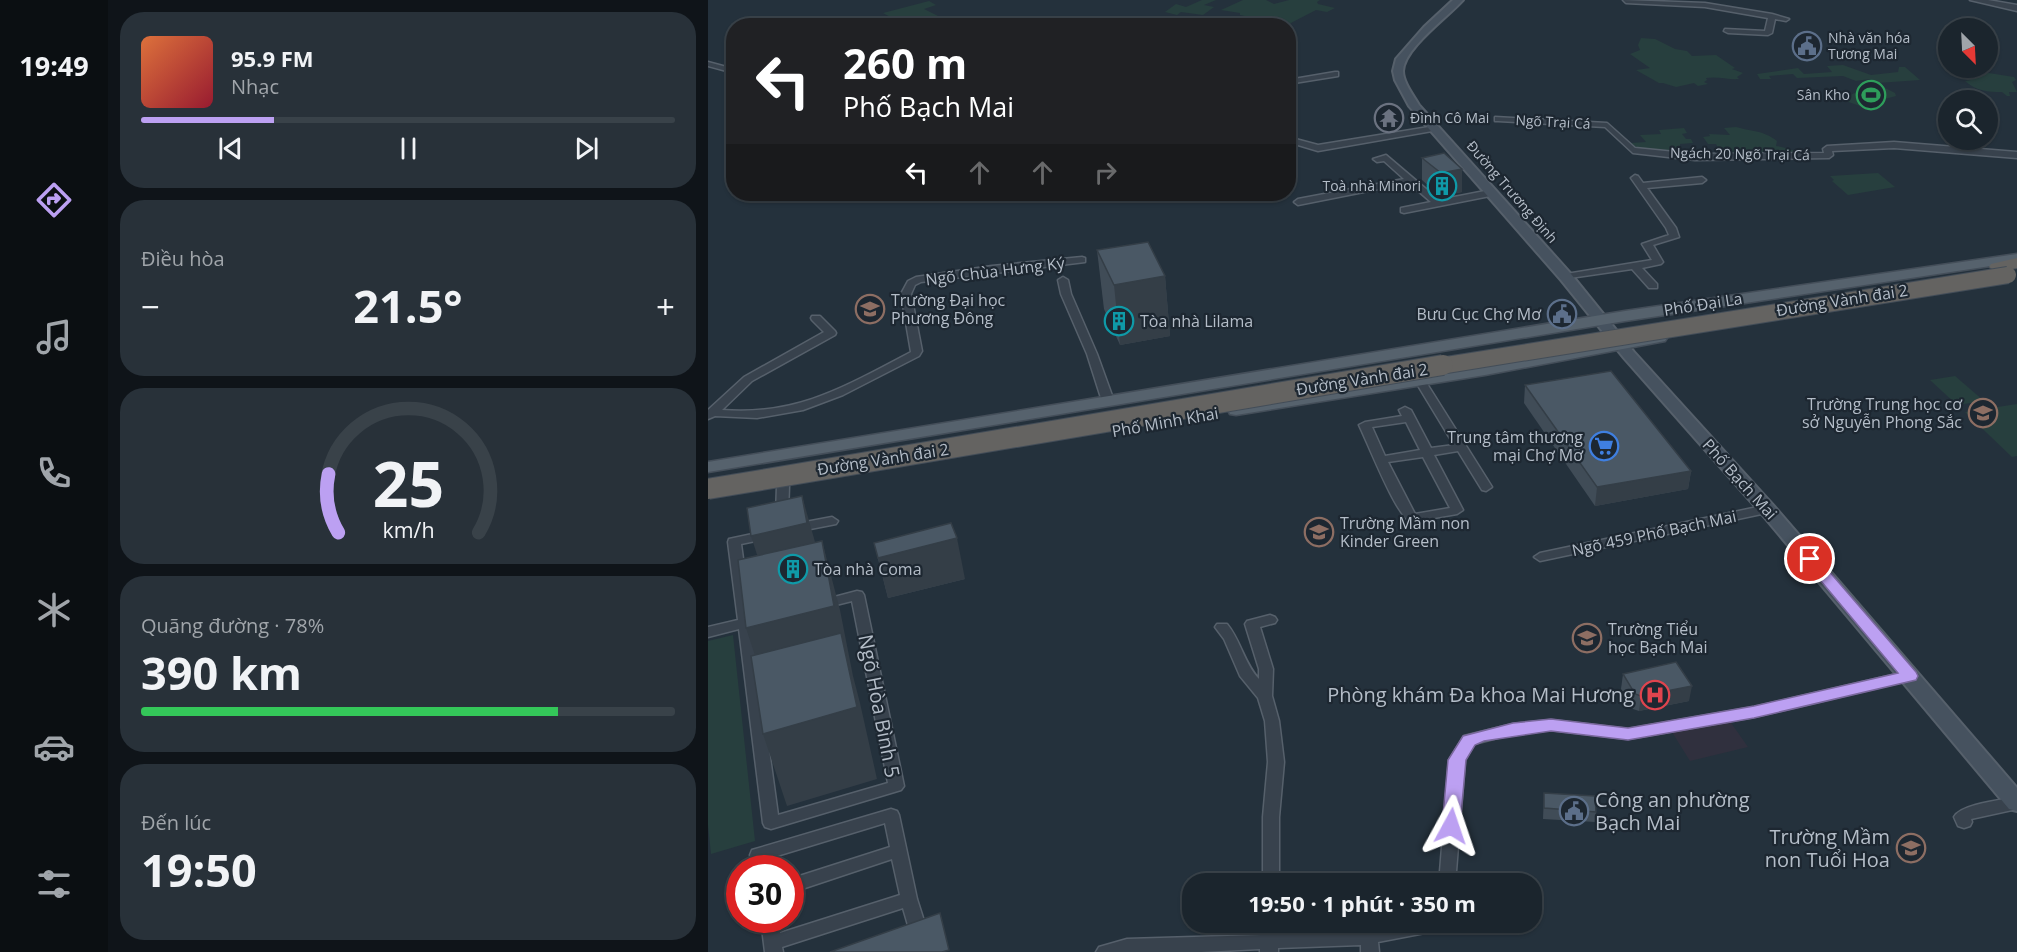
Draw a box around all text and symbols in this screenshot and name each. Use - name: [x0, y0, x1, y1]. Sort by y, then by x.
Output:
- north arrow: [1938, 18, 1998, 78]
- map controls: [1938, 18, 1998, 150]
- place label: Nhà văn hóa Tương Mai: [1828, 28, 1910, 63]
- public building icon: Nhà văn hóa Tương Mai: [1791, 30, 1823, 62]
- text: 260 m: [843, 34, 967, 91]
- icon: left: [744, 42, 822, 120]
- text: 95.9 FM: [231, 43, 314, 73]
- text: 19:49: [19, 47, 89, 84]
- text: Nhạc: [231, 73, 279, 100]
- sports icon: Sân Kho: [1855, 79, 1887, 111]
- place label: Sân Kho: [1797, 85, 1850, 104]
- text: Phố Bạch Mai: [843, 88, 1014, 125]
- button: search: [1938, 90, 1998, 150]
- temple icon: Đình Cô Mai: [1373, 102, 1405, 134]
- place label: Đình Cô Mai: [1410, 108, 1489, 127]
- street label: Ngõ Trại Cá: [1515, 110, 1591, 133]
- icon: previous: [214, 132, 247, 165]
- icon: pause: [392, 132, 425, 165]
- icon: next: [570, 132, 603, 165]
- street label: Đường Trương Định: [1463, 136, 1562, 247]
- street label: Ngách 20 Ngõ Trại Cá: [1670, 143, 1810, 164]
- icon: left: [900, 156, 933, 189]
- icon: ahead: [963, 156, 996, 189]
- icon: ahead: [1026, 156, 1059, 189]
- icon: right: [1089, 156, 1122, 189]
- building icon: Toà nhà Minori: [1426, 170, 1458, 202]
- place label: Toà nhà Minori: [1322, 176, 1421, 195]
- icon: directions: [33, 179, 75, 221]
- text: Điều hòa: [141, 245, 225, 272]
- street label: Ngõ Chùa Hưng Ký: [924, 251, 1067, 290]
- text: 21.5°: [353, 275, 463, 336]
- street label: Đường Vành đai 2: [1775, 279, 1909, 321]
- text: −: [141, 284, 160, 329]
- text: +: [656, 284, 675, 329]
- street label: Phố Đại La: [1662, 287, 1744, 321]
- place label: Trường Đại học Phương Đông: [891, 289, 1006, 329]
- school or university icon: Trường Đại học Phương Đông: [854, 293, 886, 325]
- public building icon: Bưu Cục Chợ Mơ: [1546, 298, 1578, 330]
- place label: Bưu Cục Chợ Mơ: [1416, 303, 1542, 325]
- building icon: Tòa nhà Lilama: [1103, 305, 1135, 337]
- place label: Tòa nhà Lilama: [1140, 310, 1253, 332]
- icon: music: [33, 316, 75, 358]
- street label: Đường Vành đai 2: [1295, 358, 1429, 400]
- place label: Trường Trung học cơ sở Nguyễn Phong Sắc: [1802, 393, 1963, 433]
- school or university icon: Trường Trung học cơ sở Nguyễn Phong Sắc: [1967, 397, 1999, 429]
- street label: Phố Minh Khai: [1110, 402, 1220, 442]
- place label: Trung tâm thương mại Chợ Mơ: [1447, 426, 1584, 466]
- supermarket icon: Trung tâm thương mại Chợ Mơ: [1588, 430, 1620, 462]
- street label: Phố Bạch Mai: [1698, 434, 1782, 524]
- street label: Đường Vành đai 2: [816, 438, 950, 480]
- text: 25: [372, 440, 444, 525]
- icon: phone: [33, 452, 75, 494]
- street label: Ngõ 459 Phố Bạch Mai: [1570, 505, 1738, 561]
- place label: Trường Mầm non Kinder Green: [1340, 512, 1470, 552]
- text: km/h: [382, 515, 434, 544]
- school or university icon: Trường Mầm non Kinder Green: [1303, 516, 1335, 548]
- pin: [1784, 533, 1835, 584]
- icon: arrive: [1793, 542, 1826, 575]
- building icon: Tòa nhà Coma: [777, 553, 809, 585]
- place label: Tòa nhà Coma: [814, 558, 922, 580]
- icon: climate: [33, 589, 75, 631]
- text: Quãng đường · 78%: [141, 612, 324, 639]
- place label: Trường Tiểu học Bạch Mai: [1608, 618, 1707, 658]
- school or university icon: Trường Tiểu học Bạch Mai: [1571, 622, 1603, 654]
- street label: Ngõ Hòa Bình 5: [852, 632, 907, 780]
- text: 390 km: [141, 642, 302, 703]
- hospital icon: Phòng khám Đa khoa Mai Hương: [1639, 679, 1671, 711]
- place label: Phòng khám Đa khoa Mai Hương: [1327, 681, 1634, 708]
- icon: car: [33, 726, 75, 768]
- place label: Công an phường Bạch Mai: [1595, 786, 1750, 836]
- position arrow: [1419, 794, 1483, 858]
- public building icon: Công an phường Bạch Mai: [1558, 795, 1590, 827]
- text: Đến lúc: [141, 809, 211, 836]
- place label: Trường Mầm non Tuổi Hoa: [1765, 823, 1890, 873]
- school or university icon: Trường Mầm non Tuổi Hoa: [1895, 832, 1927, 864]
- text: 19:50: [141, 839, 257, 900]
- speed limit sign: 30: [726, 855, 804, 933]
- icon: filters: [33, 863, 75, 905]
- text: 19:50 · 1 phút · 350 m: [1248, 888, 1476, 918]

